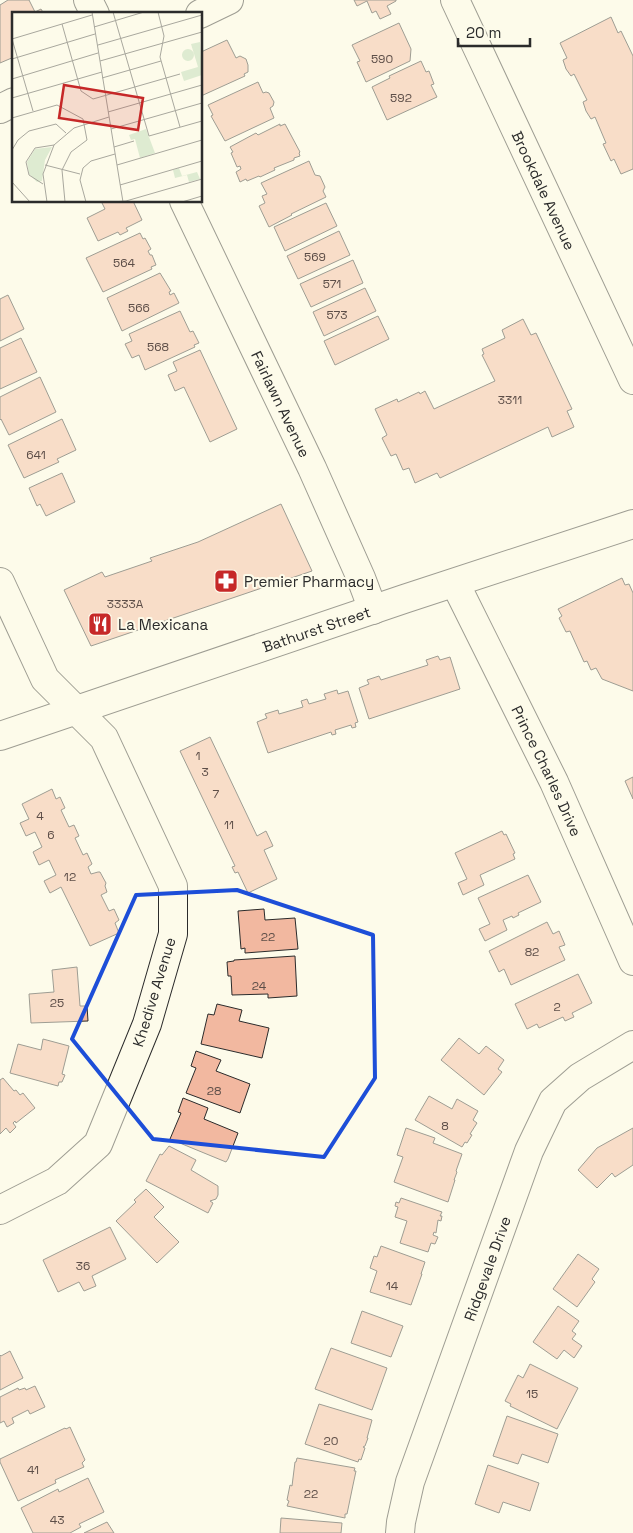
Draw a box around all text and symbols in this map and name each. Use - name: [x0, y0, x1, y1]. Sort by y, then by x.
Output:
- inset map: [12, 12, 202, 202]
- scale bar: [458, 15, 530, 47]
- text: 20 m: [466, 23, 501, 42]
- house number: 590: [371, 51, 393, 67]
- house number: 592: [390, 90, 412, 106]
- street label: Brookdale Avenue: [508, 128, 580, 253]
- house number: 569: [304, 249, 326, 265]
- house number: 564: [113, 255, 136, 271]
- house number: 571: [323, 276, 341, 292]
- house number: 566: [128, 300, 150, 316]
- house number: 573: [326, 307, 348, 323]
- house number: 568: [147, 339, 169, 355]
- street label: Fairlawn Avenue: [248, 347, 315, 460]
- house number: 3311: [498, 392, 522, 408]
- house number: 641: [26, 447, 46, 463]
- pharmacy icon: Premier Pharmacy: [213, 568, 239, 594]
- place label: Premier Pharmacy: [244, 572, 374, 591]
- house number: 3333A: [107, 596, 144, 612]
- street label: Bathurst Street: [260, 602, 373, 656]
- restaurant icon: La Mexicana: [87, 611, 113, 637]
- place label: La Mexicana: [118, 615, 208, 634]
- street label: Prince Charles Drive: [508, 702, 586, 839]
- house number: 1: [195, 748, 201, 764]
- house number: 3: [201, 764, 209, 780]
- house number: 7: [213, 786, 220, 802]
- house number: 4: [36, 808, 44, 824]
- house number: 11: [224, 817, 234, 833]
- house number: 6: [47, 827, 55, 843]
- house number: 12: [64, 869, 76, 885]
- house number: 22: [261, 929, 275, 945]
- street label: Khedive Avenue: [128, 935, 180, 1049]
- house number: 82: [525, 944, 539, 960]
- house number: 24: [252, 978, 267, 994]
- house number: 25: [50, 995, 64, 1011]
- house number: 2: [553, 999, 561, 1015]
- house number: 28: [207, 1083, 221, 1099]
- house number: 8: [441, 1118, 449, 1134]
- street label: Ridgevale Drive: [459, 1213, 514, 1323]
- house number: 36: [76, 1258, 90, 1274]
- house number: 14: [386, 1278, 399, 1294]
- house number: 15: [526, 1386, 538, 1402]
- house number: 20: [324, 1433, 338, 1449]
- house number: 41: [27, 1462, 39, 1478]
- house number: 22: [304, 1486, 318, 1502]
- house number: 43: [50, 1512, 64, 1528]

